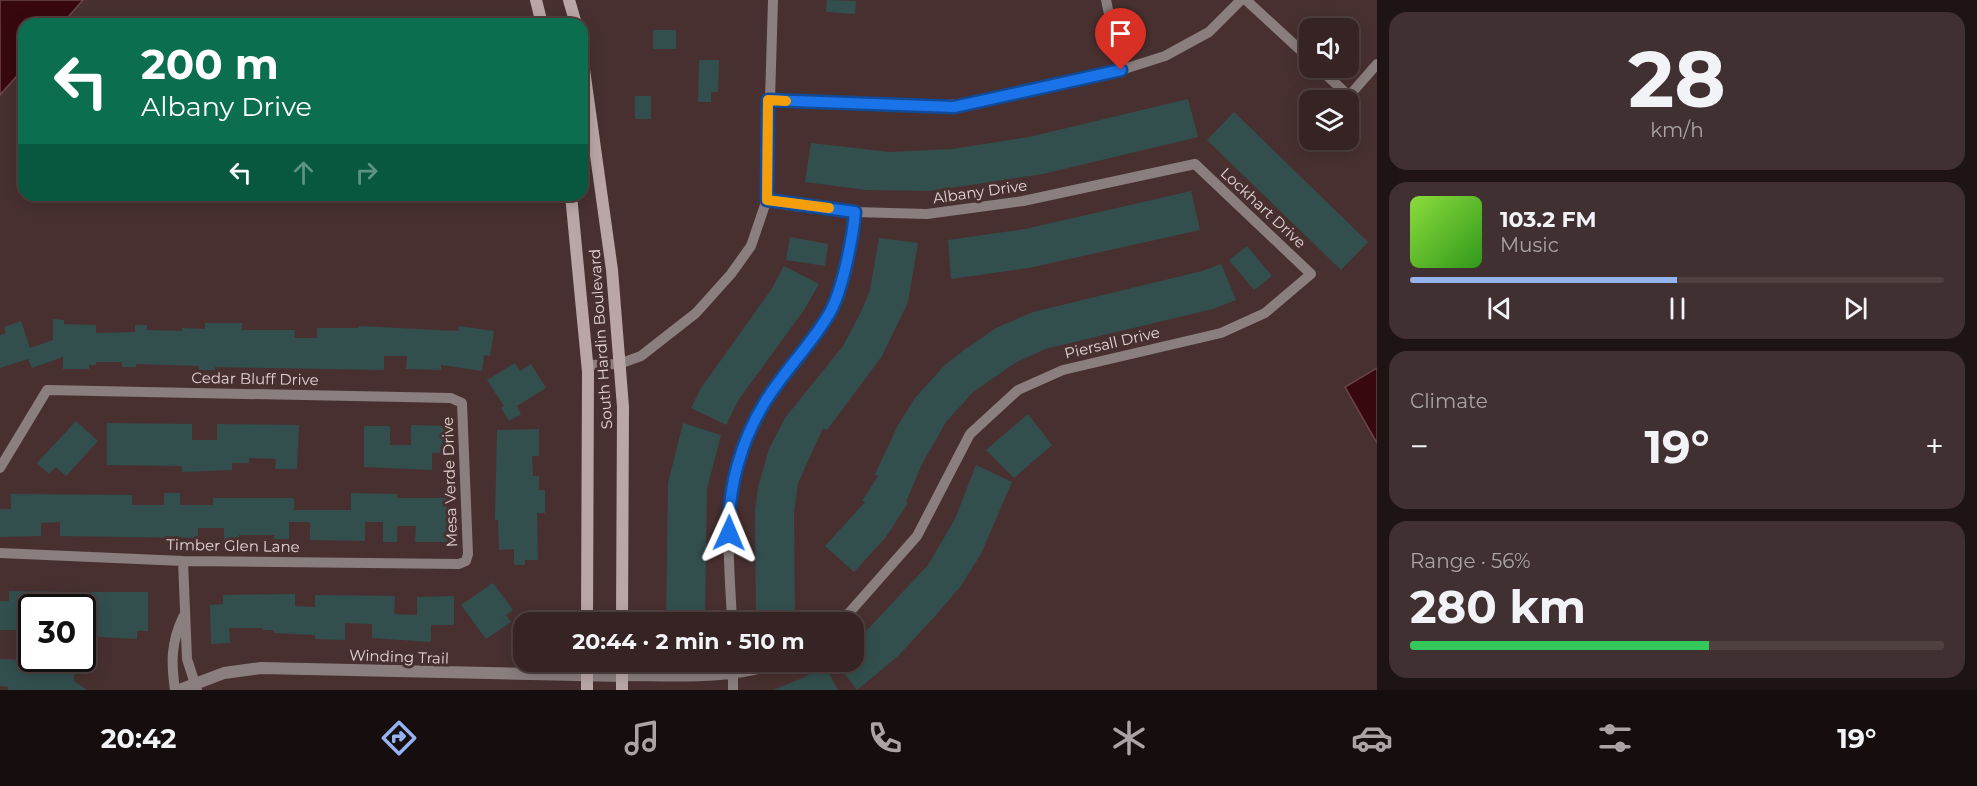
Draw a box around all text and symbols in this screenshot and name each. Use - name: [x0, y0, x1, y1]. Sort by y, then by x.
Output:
- pin: [1095, 8, 1146, 70]
- icon: arrive: [1104, 17, 1137, 50]
- map controls: [1299, 18, 1359, 150]
- button: sound: [1299, 18, 1359, 78]
- text: 28: [1628, 31, 1726, 127]
- text: 200 m: [141, 38, 279, 90]
- icon: left: [42, 42, 120, 120]
- text: Albany Drive: [141, 90, 312, 123]
- button: layers: [1299, 90, 1359, 150]
- text: km/h: [1650, 118, 1704, 142]
- icon: left: [224, 156, 257, 189]
- icon: ahead: [287, 156, 320, 189]
- icon: right: [350, 156, 383, 189]
- street label: Lockhart Drive: [1217, 163, 1310, 252]
- street label: Albany Drive: [932, 175, 1028, 208]
- text: 103.2 FM: [1500, 206, 1597, 233]
- text: Music: [1500, 233, 1559, 257]
- street label: South Hardin Boulevard: [585, 248, 616, 430]
- icon: previous: [1483, 292, 1516, 325]
- icon: pause: [1661, 292, 1694, 325]
- icon: next: [1839, 292, 1872, 325]
- street label: Piersall Drive: [1062, 322, 1161, 363]
- street label: Cedar Bluff Drive: [191, 368, 319, 389]
- text: Climate: [1410, 389, 1488, 413]
- street label: Mesa Verde Drive: [438, 416, 461, 548]
- text: 19°: [1644, 419, 1710, 474]
- text: −: [1410, 426, 1429, 466]
- text: +: [1925, 426, 1944, 466]
- position arrow: [697, 501, 761, 565]
- street label: Timber Glen Lane: [166, 535, 300, 556]
- text: Range · 56%: [1410, 549, 1531, 573]
- text: 280 km: [1410, 579, 1586, 634]
- speed limit sign: 30: [18, 594, 96, 672]
- text: 20:44 · 2 min · 510 m: [572, 628, 805, 655]
- street label: Winding Trail: [349, 645, 449, 668]
- icon: directions: [378, 717, 420, 759]
- icon: music: [621, 717, 663, 759]
- icon: phone: [864, 717, 906, 759]
- icon: climate: [1108, 717, 1150, 759]
- icon: car: [1351, 717, 1393, 759]
- icon: filters: [1594, 717, 1636, 759]
- text: 20:42: [101, 722, 177, 755]
- text: 19°: [1837, 722, 1876, 755]

